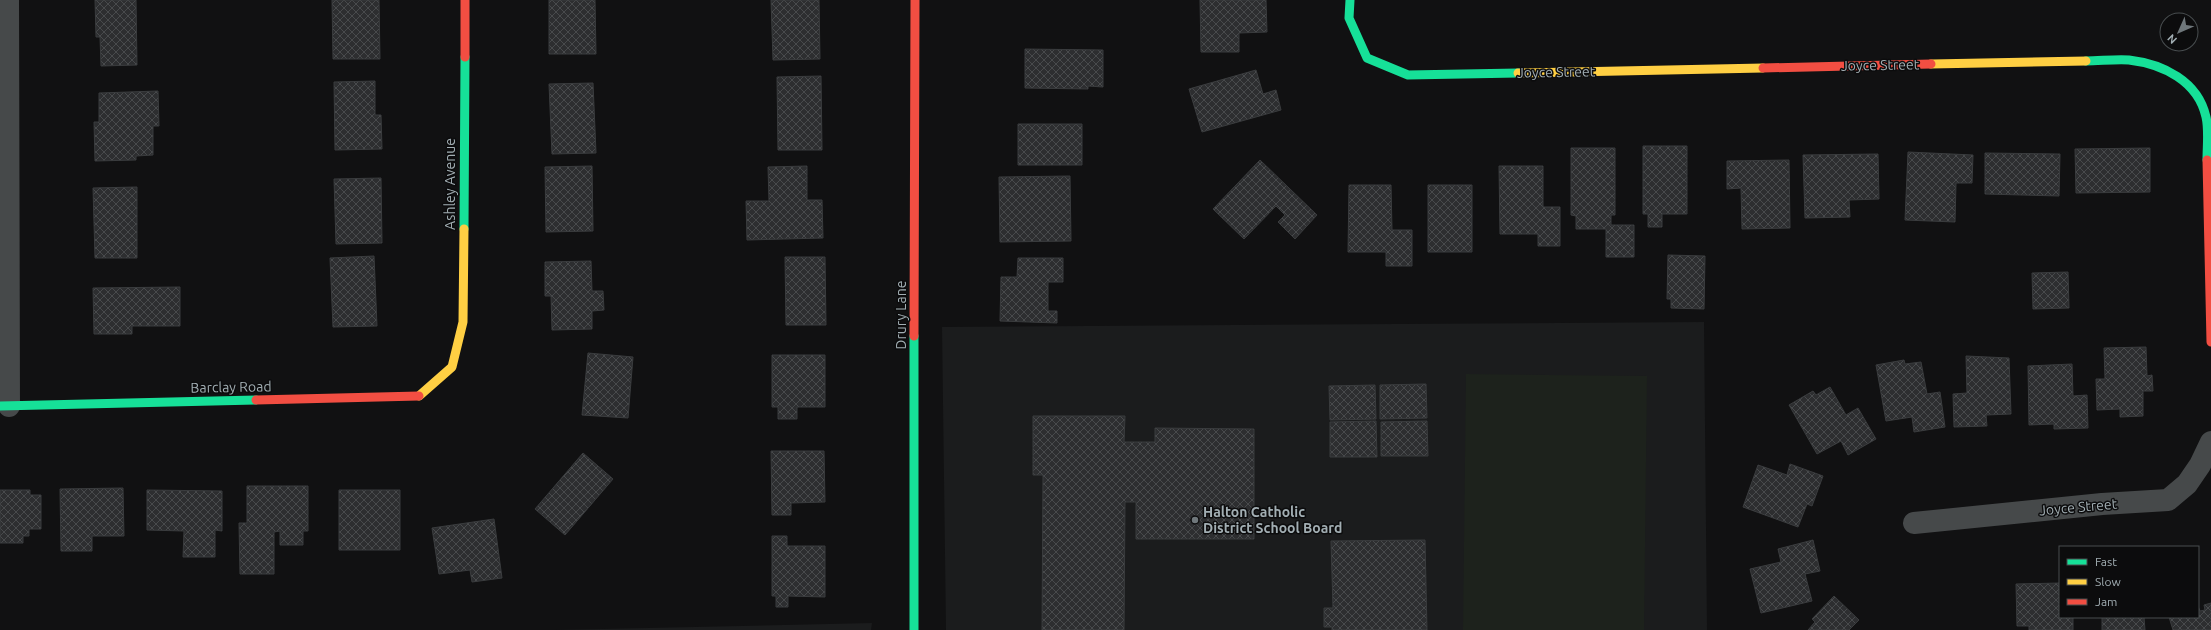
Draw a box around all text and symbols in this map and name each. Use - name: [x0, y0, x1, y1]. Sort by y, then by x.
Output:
- north arrow: [2159, 12, 2199, 52]
- text: N: [2165, 32, 2179, 46]
- street label: Joyce Street: [1841, 56, 1920, 74]
- street label: Joyce Street: [1517, 63, 1596, 81]
- street label: Ashley Avenue: [442, 138, 458, 230]
- street label: Drury Lane: [893, 281, 909, 349]
- street label: Barclay Road: [190, 378, 272, 396]
- street label: Joyce Street: [2038, 496, 2118, 518]
- place label: Halton Catholic District School Board: [1203, 504, 1342, 536]
- marker: Halton Catholic District School Board: [1190, 515, 1200, 525]
- legend: [2059, 546, 2199, 618]
- text: Fast: [2095, 555, 2117, 568]
- text: Slow: [2095, 575, 2121, 588]
- text: Jam: [2095, 595, 2117, 608]

